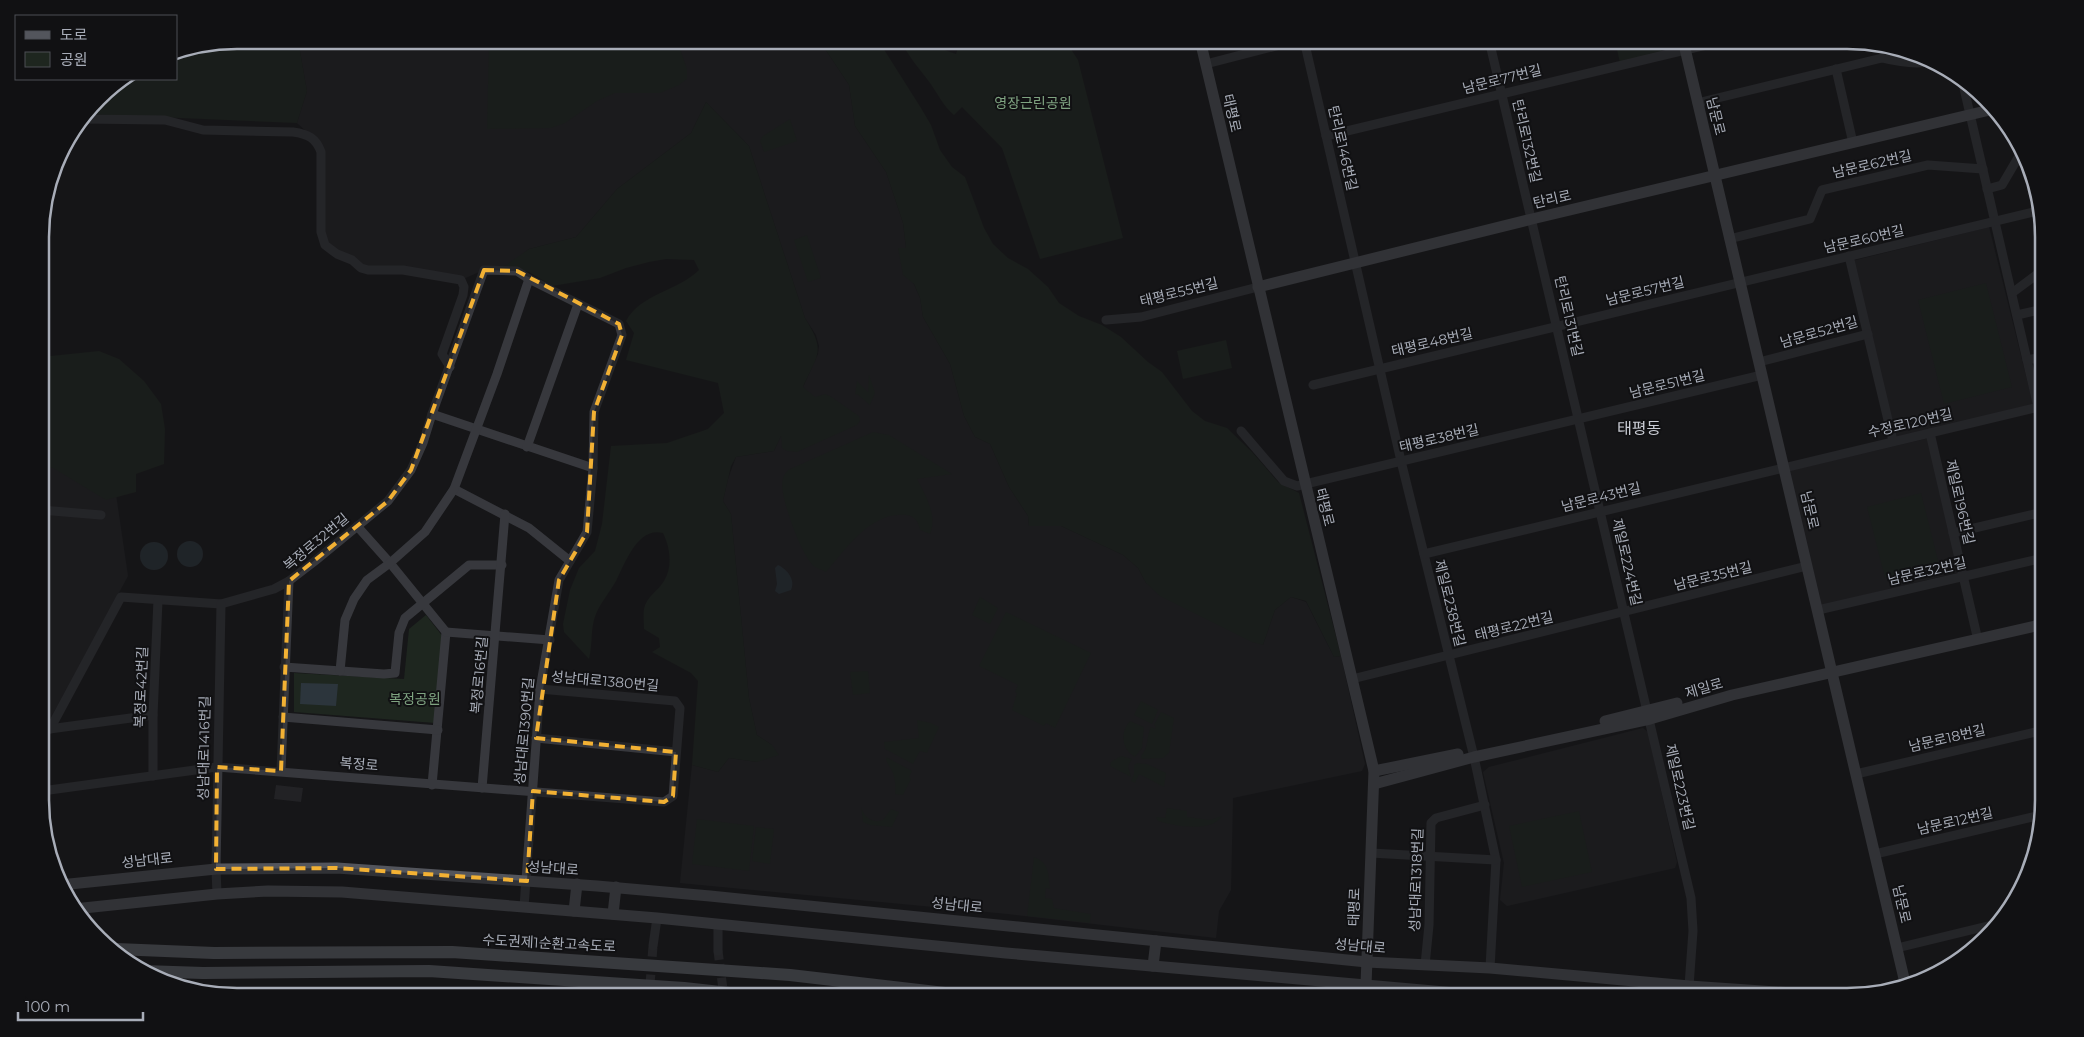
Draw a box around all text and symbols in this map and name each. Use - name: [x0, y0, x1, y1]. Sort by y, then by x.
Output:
- legend: [15, 15, 178, 80]
- text: 도로: [60, 25, 88, 44]
- text: 공원: [60, 50, 88, 69]
- street label: 남문로77번길: [1461, 60, 1543, 98]
- street label: 태평로: [1219, 92, 1245, 134]
- park label: 영장근린공원: [994, 94, 1072, 112]
- street label: 남문로: [1703, 95, 1729, 137]
- street label: 탄리로132번길: [1509, 97, 1545, 185]
- street label: 탄리로146번길: [1324, 103, 1362, 193]
- street label: 남문로62번길: [1831, 146, 1913, 182]
- street label: 탄리로: [1531, 186, 1573, 212]
- street label: 남문로60번길: [1822, 221, 1906, 257]
- street label: 남문로57번길: [1604, 273, 1686, 309]
- street label: 태평로55번길: [1138, 274, 1220, 310]
- street label: 탄리로131번길: [1551, 274, 1587, 358]
- street label: 남문로52번길: [1778, 312, 1860, 352]
- street label: 태평로48번길: [1390, 324, 1474, 360]
- street label: 남문로51번길: [1627, 366, 1707, 402]
- street label: 수정로120번길: [1866, 404, 1954, 442]
- district label: 태평동: [1617, 419, 1661, 438]
- street label: 태평로38번길: [1397, 420, 1481, 456]
- street label: 제일로196번길: [1941, 458, 1979, 546]
- street label: 남문로43번길: [1559, 478, 1643, 516]
- street label: 태평로: [1312, 486, 1338, 528]
- street label: 남문로: [1797, 489, 1823, 531]
- street label: 복정로32번길: [280, 509, 352, 575]
- street label: 제일로224번길: [1608, 516, 1646, 608]
- street label: 남문로32번길: [1886, 553, 1968, 589]
- street label: 제일로238번길: [1430, 558, 1470, 648]
- street label: 남문로35번길: [1672, 558, 1754, 594]
- street label: 태평로22번길: [1473, 608, 1555, 644]
- street label: 복정로16번길: [467, 635, 491, 715]
- street label: 복정로42번길: [131, 646, 151, 728]
- street label: 성남대로1380번길: [550, 667, 660, 695]
- street label: 제일로: [1683, 674, 1725, 702]
- street label: 성남대로1390번길: [510, 676, 538, 786]
- park label: 복정공원: [389, 690, 441, 708]
- street label: 성남대로1416번길: [194, 695, 214, 801]
- street label: 남문로18번길: [1907, 720, 1987, 756]
- street label: 제일로223번길: [1661, 742, 1699, 832]
- street label: 복정로: [339, 753, 379, 775]
- street label: 남문로12번길: [1915, 804, 1995, 838]
- street label: 성남대로1318번길: [1405, 828, 1427, 932]
- street label: 성남대로: [120, 848, 174, 872]
- street label: 성남대로: [527, 857, 579, 879]
- street label: 남문로: [1889, 883, 1915, 925]
- street label: 태평로: [1344, 887, 1364, 927]
- street label: 성남대로: [930, 893, 984, 917]
- street label: 수도권제1순환고속도로: [482, 931, 616, 955]
- street label: 성남대로: [1334, 935, 1387, 957]
- scale bar: [18, 990, 142, 1022]
- text: 100 m: [25, 997, 70, 1016]

